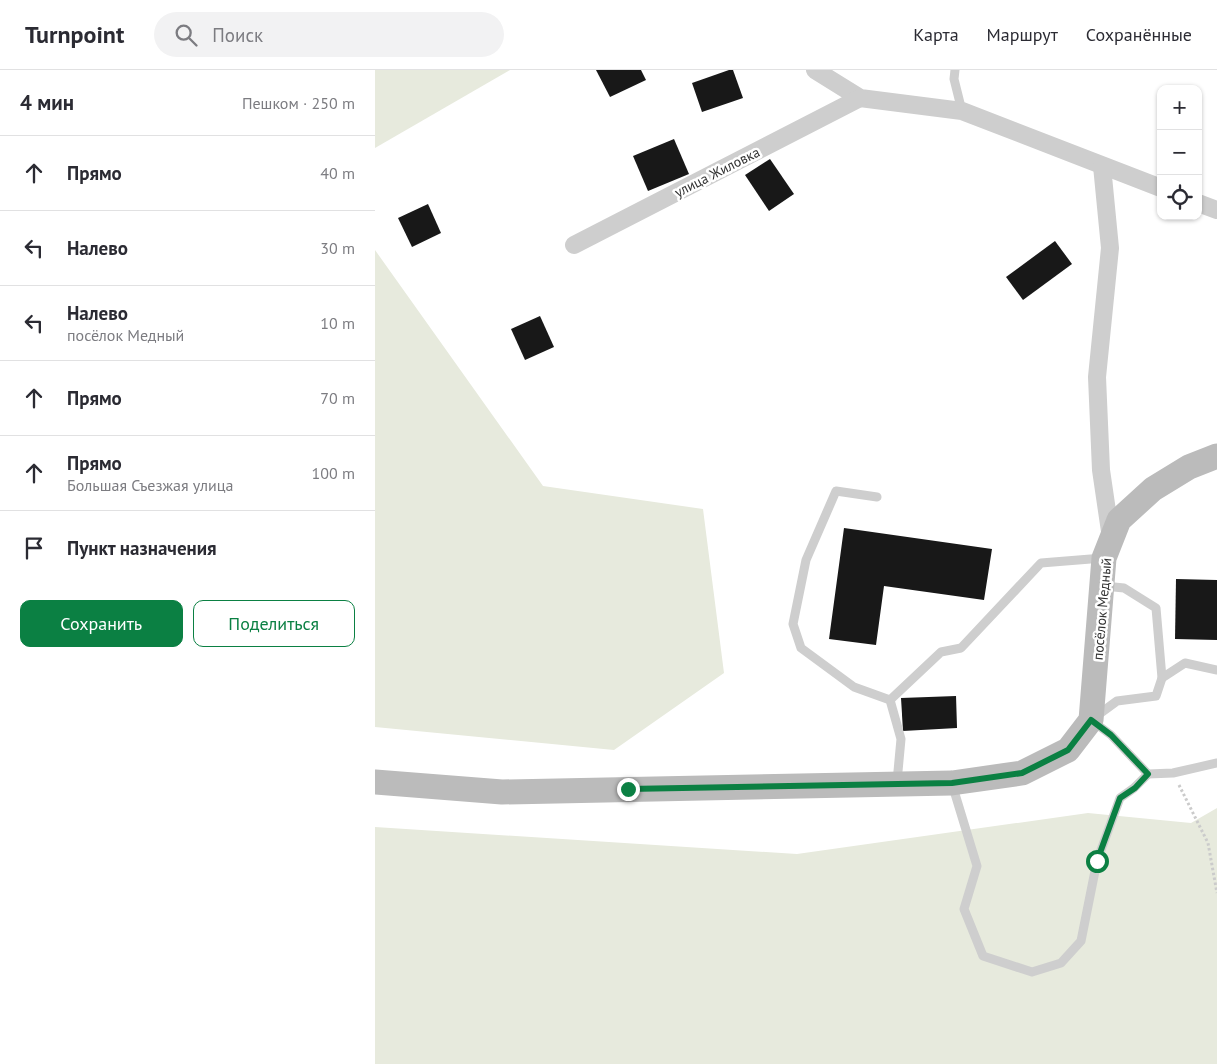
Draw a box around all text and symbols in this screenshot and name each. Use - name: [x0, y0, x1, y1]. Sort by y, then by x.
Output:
- search box: [154, 12, 504, 57]
- text: Turnpoint: [25, 19, 124, 50]
- icon: search: [172, 21, 200, 49]
- text: Поиск: [212, 23, 263, 47]
- text: Карта: [913, 23, 959, 46]
- text: Маршрут: [987, 23, 1058, 46]
- text: Сохранённые: [1086, 23, 1192, 46]
- map controls: [1157, 85, 1202, 220]
- button: +: [1157, 85, 1202, 130]
- text: 4 мин: [20, 89, 74, 116]
- text: Пешком · 250 m: [242, 93, 355, 113]
- button: −: [1157, 130, 1202, 175]
- street label: улица Жиловка: [671, 143, 763, 201]
- icon: ahead: [20, 159, 48, 187]
- text: Прямо: [67, 161, 122, 185]
- text: 40 m: [320, 163, 355, 183]
- button: locate: [1157, 175, 1202, 220]
- icon: left: [20, 234, 48, 262]
- text: Налево: [67, 236, 128, 260]
- text: 30 m: [320, 238, 355, 258]
- text: Налево: [67, 301, 128, 325]
- icon: left: [20, 309, 48, 337]
- text: 10 m: [320, 313, 355, 333]
- text: посёлок Медный: [67, 325, 184, 345]
- icon: ahead: [20, 384, 48, 412]
- text: Прямо: [67, 386, 122, 410]
- text: 70 m: [320, 388, 355, 408]
- text: Прямо: [67, 451, 122, 475]
- icon: ahead: [20, 459, 48, 487]
- text: 100 m: [312, 463, 355, 483]
- text: Большая Съезжая улица: [67, 475, 234, 495]
- icon: arrive: [20, 534, 48, 562]
- text: Пункт назначения: [67, 536, 217, 560]
- street label: посёлок Медный: [1089, 557, 1115, 661]
- button: Сохранить: [20, 600, 183, 647]
- button: Поделиться: [193, 600, 355, 647]
- route end: [617, 778, 640, 801]
- route start: [1086, 850, 1109, 873]

